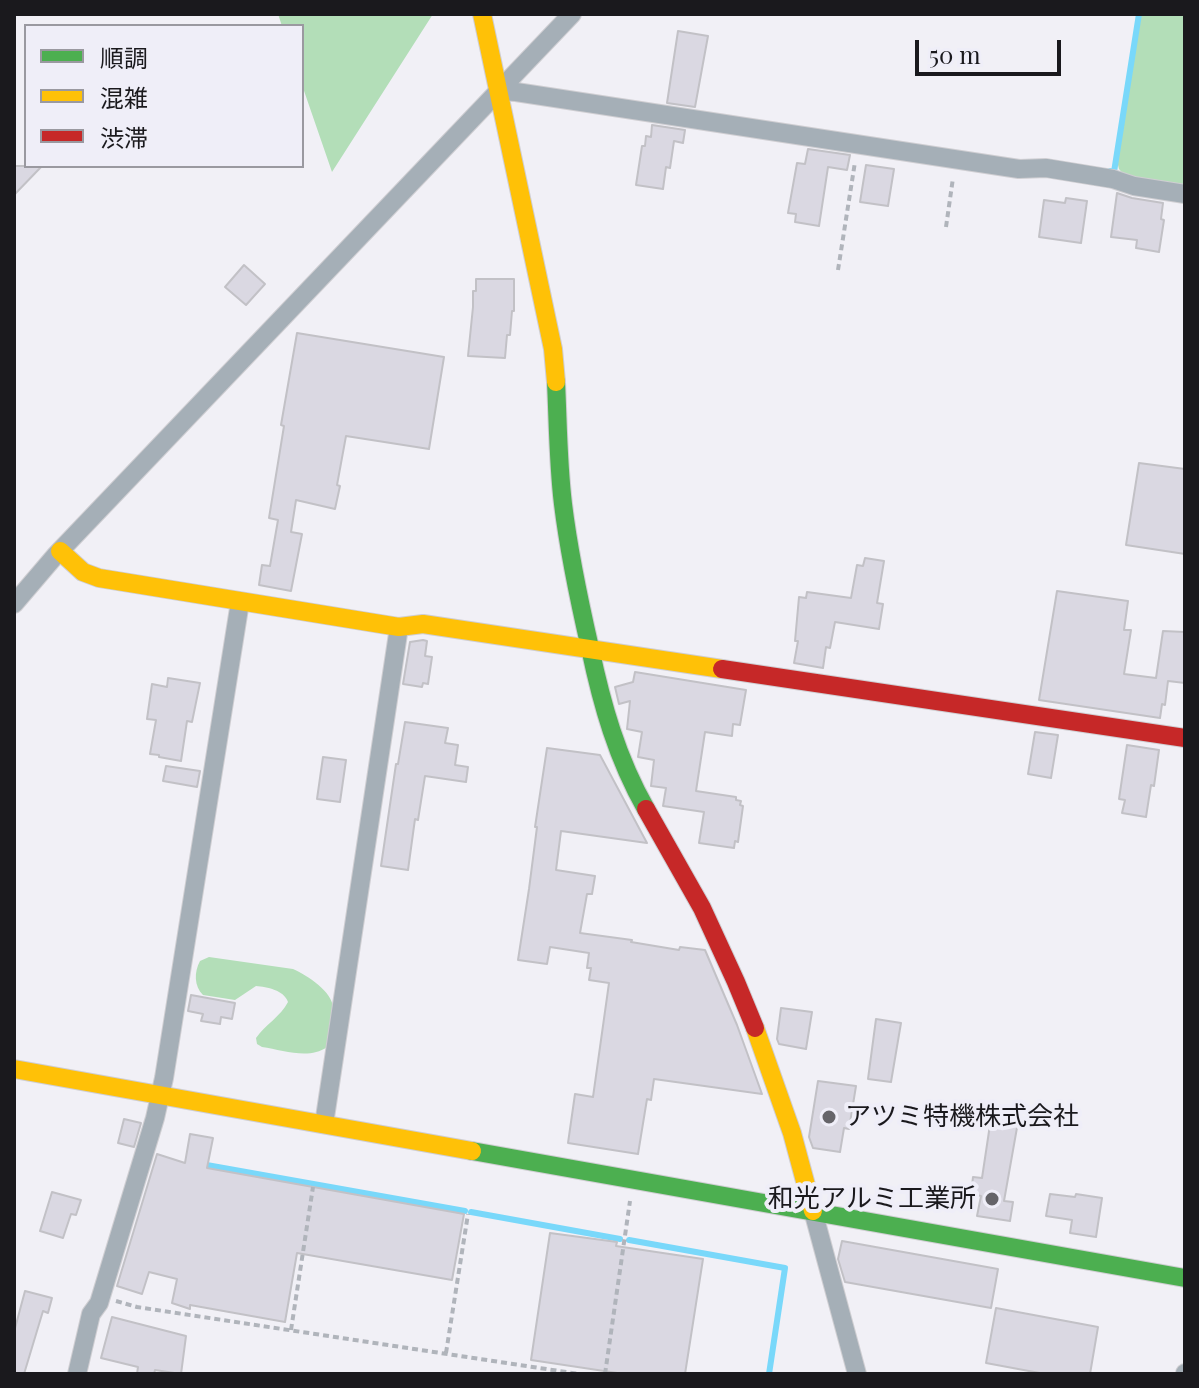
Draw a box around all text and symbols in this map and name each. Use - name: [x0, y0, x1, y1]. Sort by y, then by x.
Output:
- legend: [24, 24, 304, 168]
- scale bar: [919, 24, 1065, 74]
- text: 50 m: [929, 38, 981, 70]
- text: 順調: [100, 41, 148, 73]
- text: 混雑: [100, 81, 148, 113]
- text: 渋滞: [100, 121, 148, 153]
- place label: アツミ特機株式会社: [845, 1101, 1079, 1133]
- marker: アツミ特機株式会社: [820, 1108, 838, 1126]
- place label: 和光アルミ工業所: [768, 1183, 976, 1215]
- marker: 和光アルミ工業所: [983, 1190, 1001, 1208]

